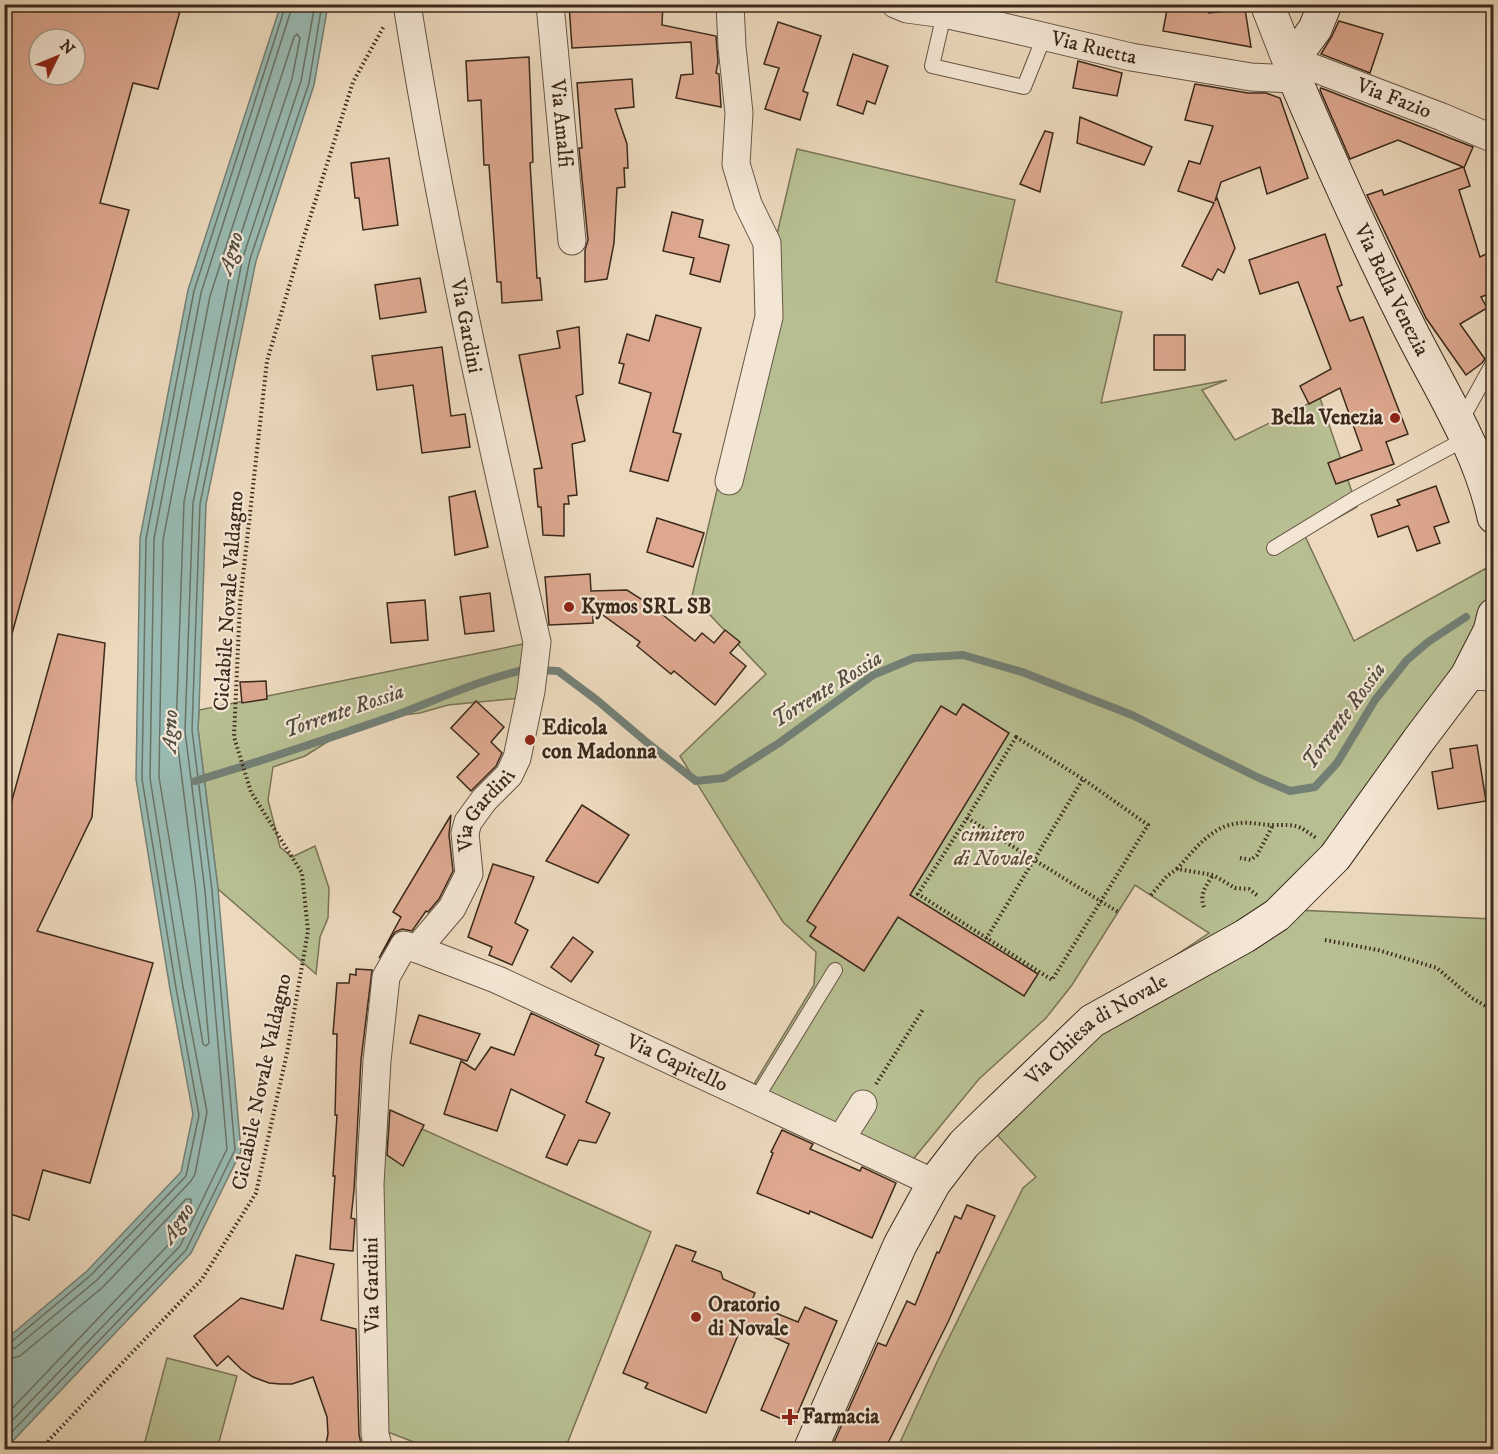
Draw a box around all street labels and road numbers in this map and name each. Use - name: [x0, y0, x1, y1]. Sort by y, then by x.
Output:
- street label: Via Ruetta: [1047, 25, 1139, 71]
- street label: Via Fazio: [1352, 72, 1435, 125]
- street label: Via Amalfi: [544, 77, 578, 169]
- street label: Via Bella Venezia: [1348, 219, 1435, 361]
- street label: Via Gardini: [444, 276, 488, 375]
- street label: Ciclabile Novale Valdagno: [208, 490, 250, 712]
- street label: Via Gardini: [452, 767, 522, 854]
- street label: Via Chiesa di Novale: [1019, 968, 1173, 1092]
- street label: Ciclabile Novale Valdagno: [226, 971, 298, 1193]
- street label: Via Capitello: [621, 1028, 732, 1098]
- street label: Via Gardini: [358, 1237, 386, 1334]

